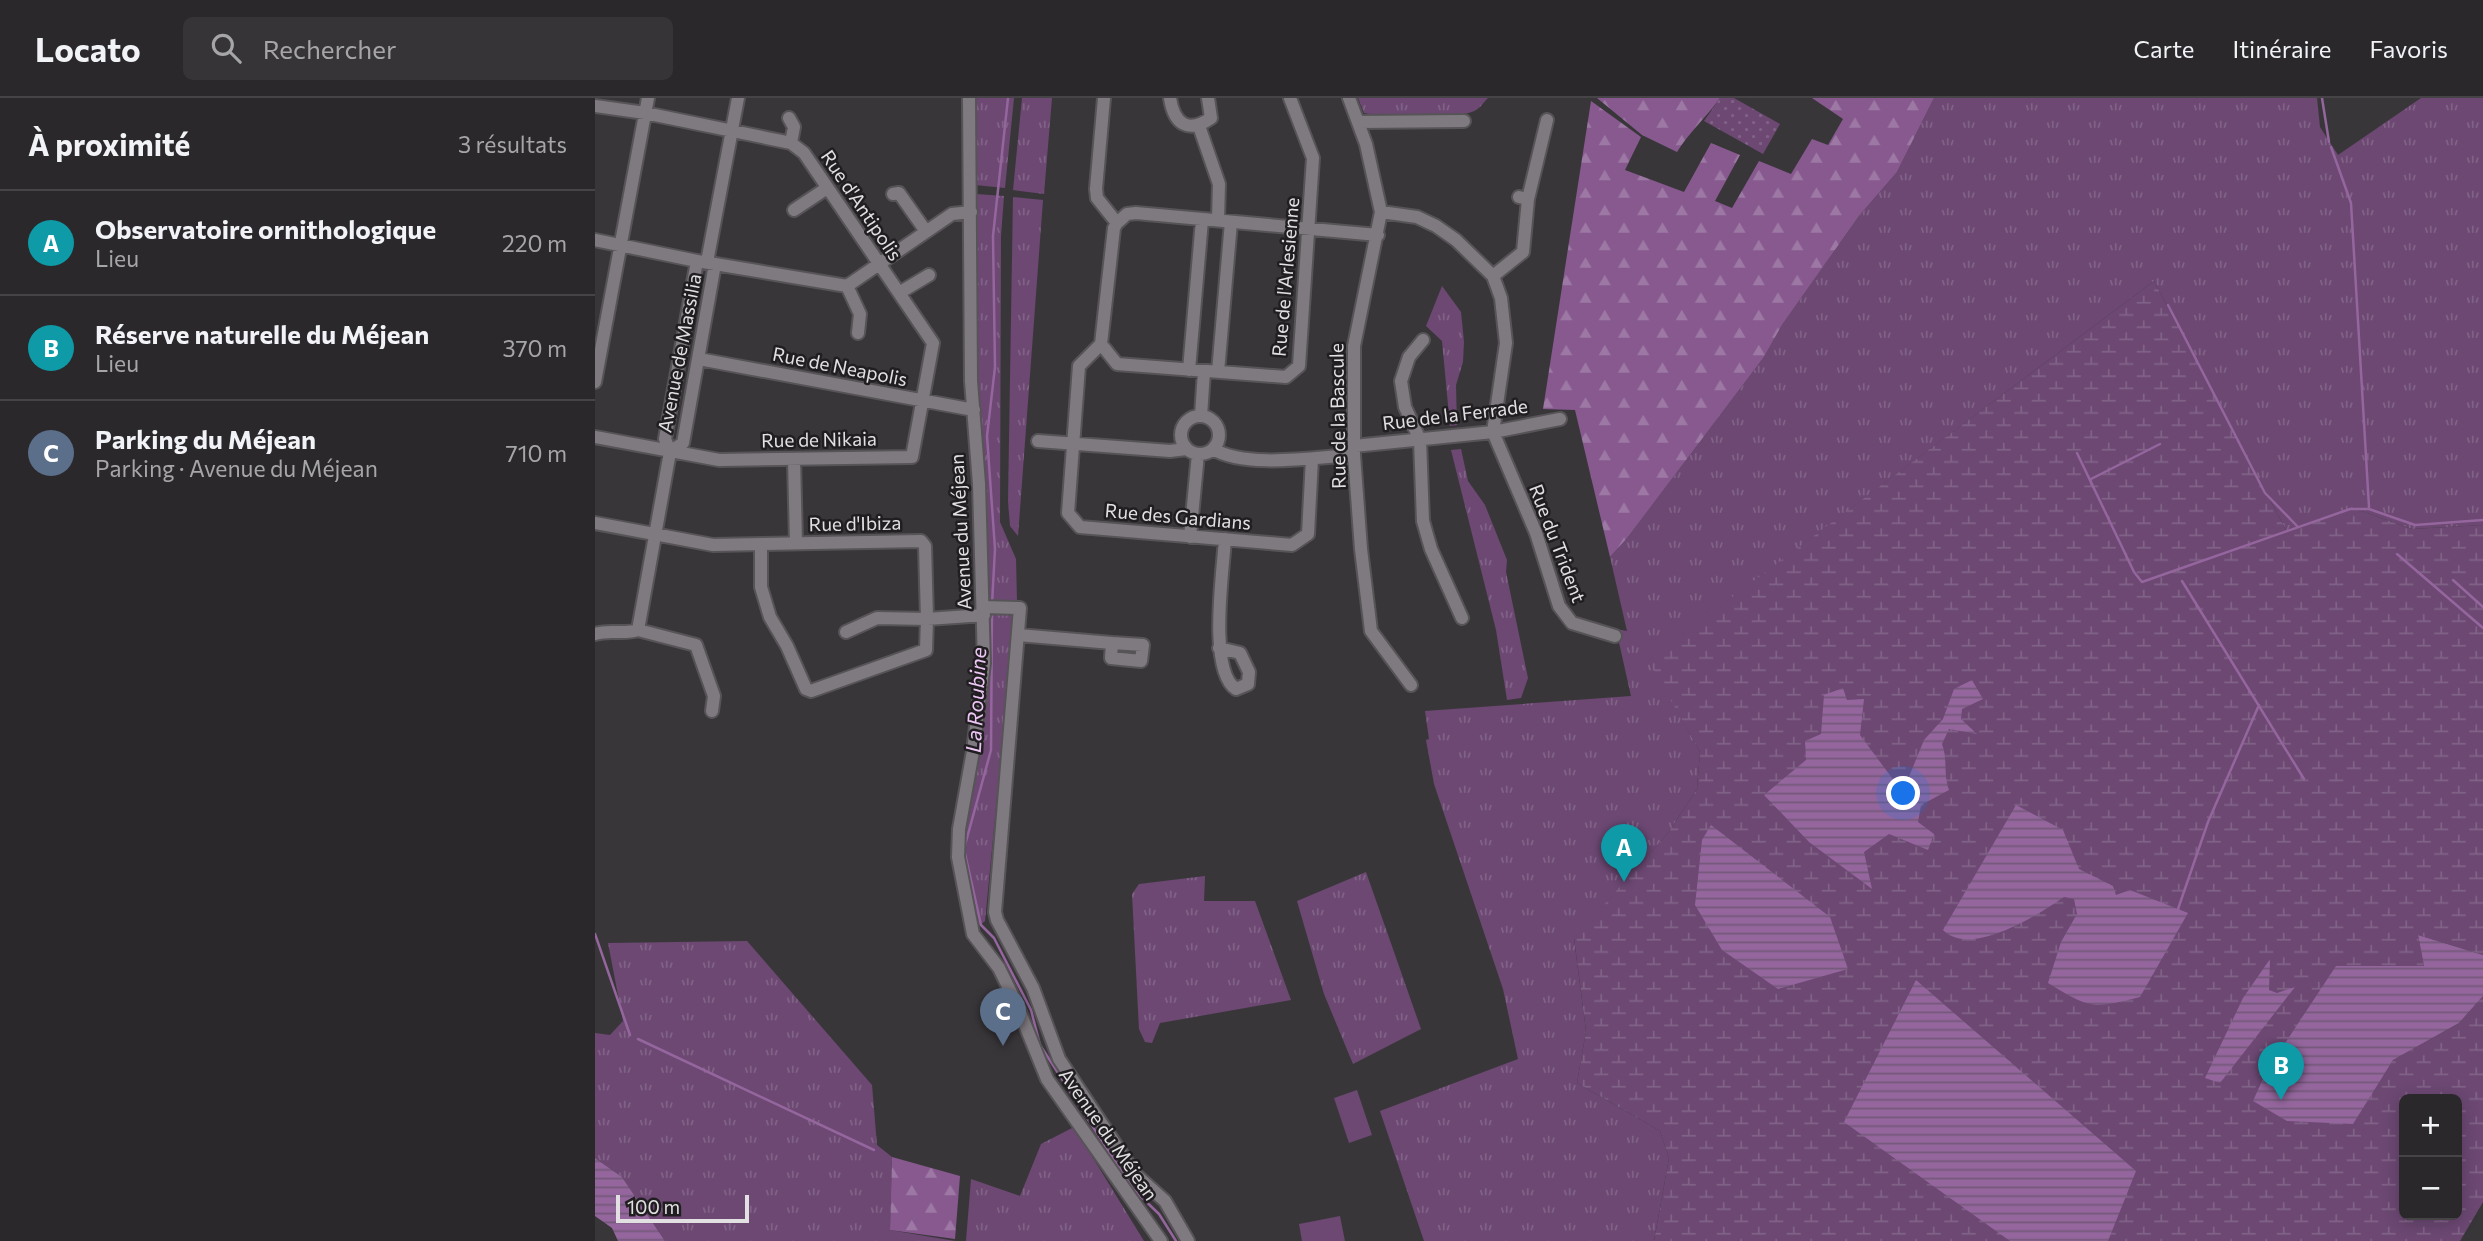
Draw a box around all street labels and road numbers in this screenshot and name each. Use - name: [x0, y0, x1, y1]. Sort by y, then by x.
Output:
- street label: Rue d'Antipolis: [817, 145, 907, 265]
- street label: Rue de l'Arlesienne: [1267, 196, 1303, 358]
- street label: Avenue de Massilia: [652, 272, 706, 434]
- street label: Rue de Neapolis: [771, 342, 909, 390]
- street label: Rue de la Bascule: [1324, 343, 1350, 489]
- street label: Rue de la Ferrade: [1381, 394, 1529, 434]
- street label: Rue de Nikaia: [761, 426, 877, 452]
- street label: Avenue du Méjean: [944, 453, 976, 611]
- street label: Rue du Trident: [1525, 481, 1591, 606]
- street label: Rue des Gardians: [1104, 498, 1252, 534]
- street label: Rue d'Ibiza: [809, 511, 901, 535]
- street label: Avenue du Méjean: [1055, 1063, 1163, 1205]

